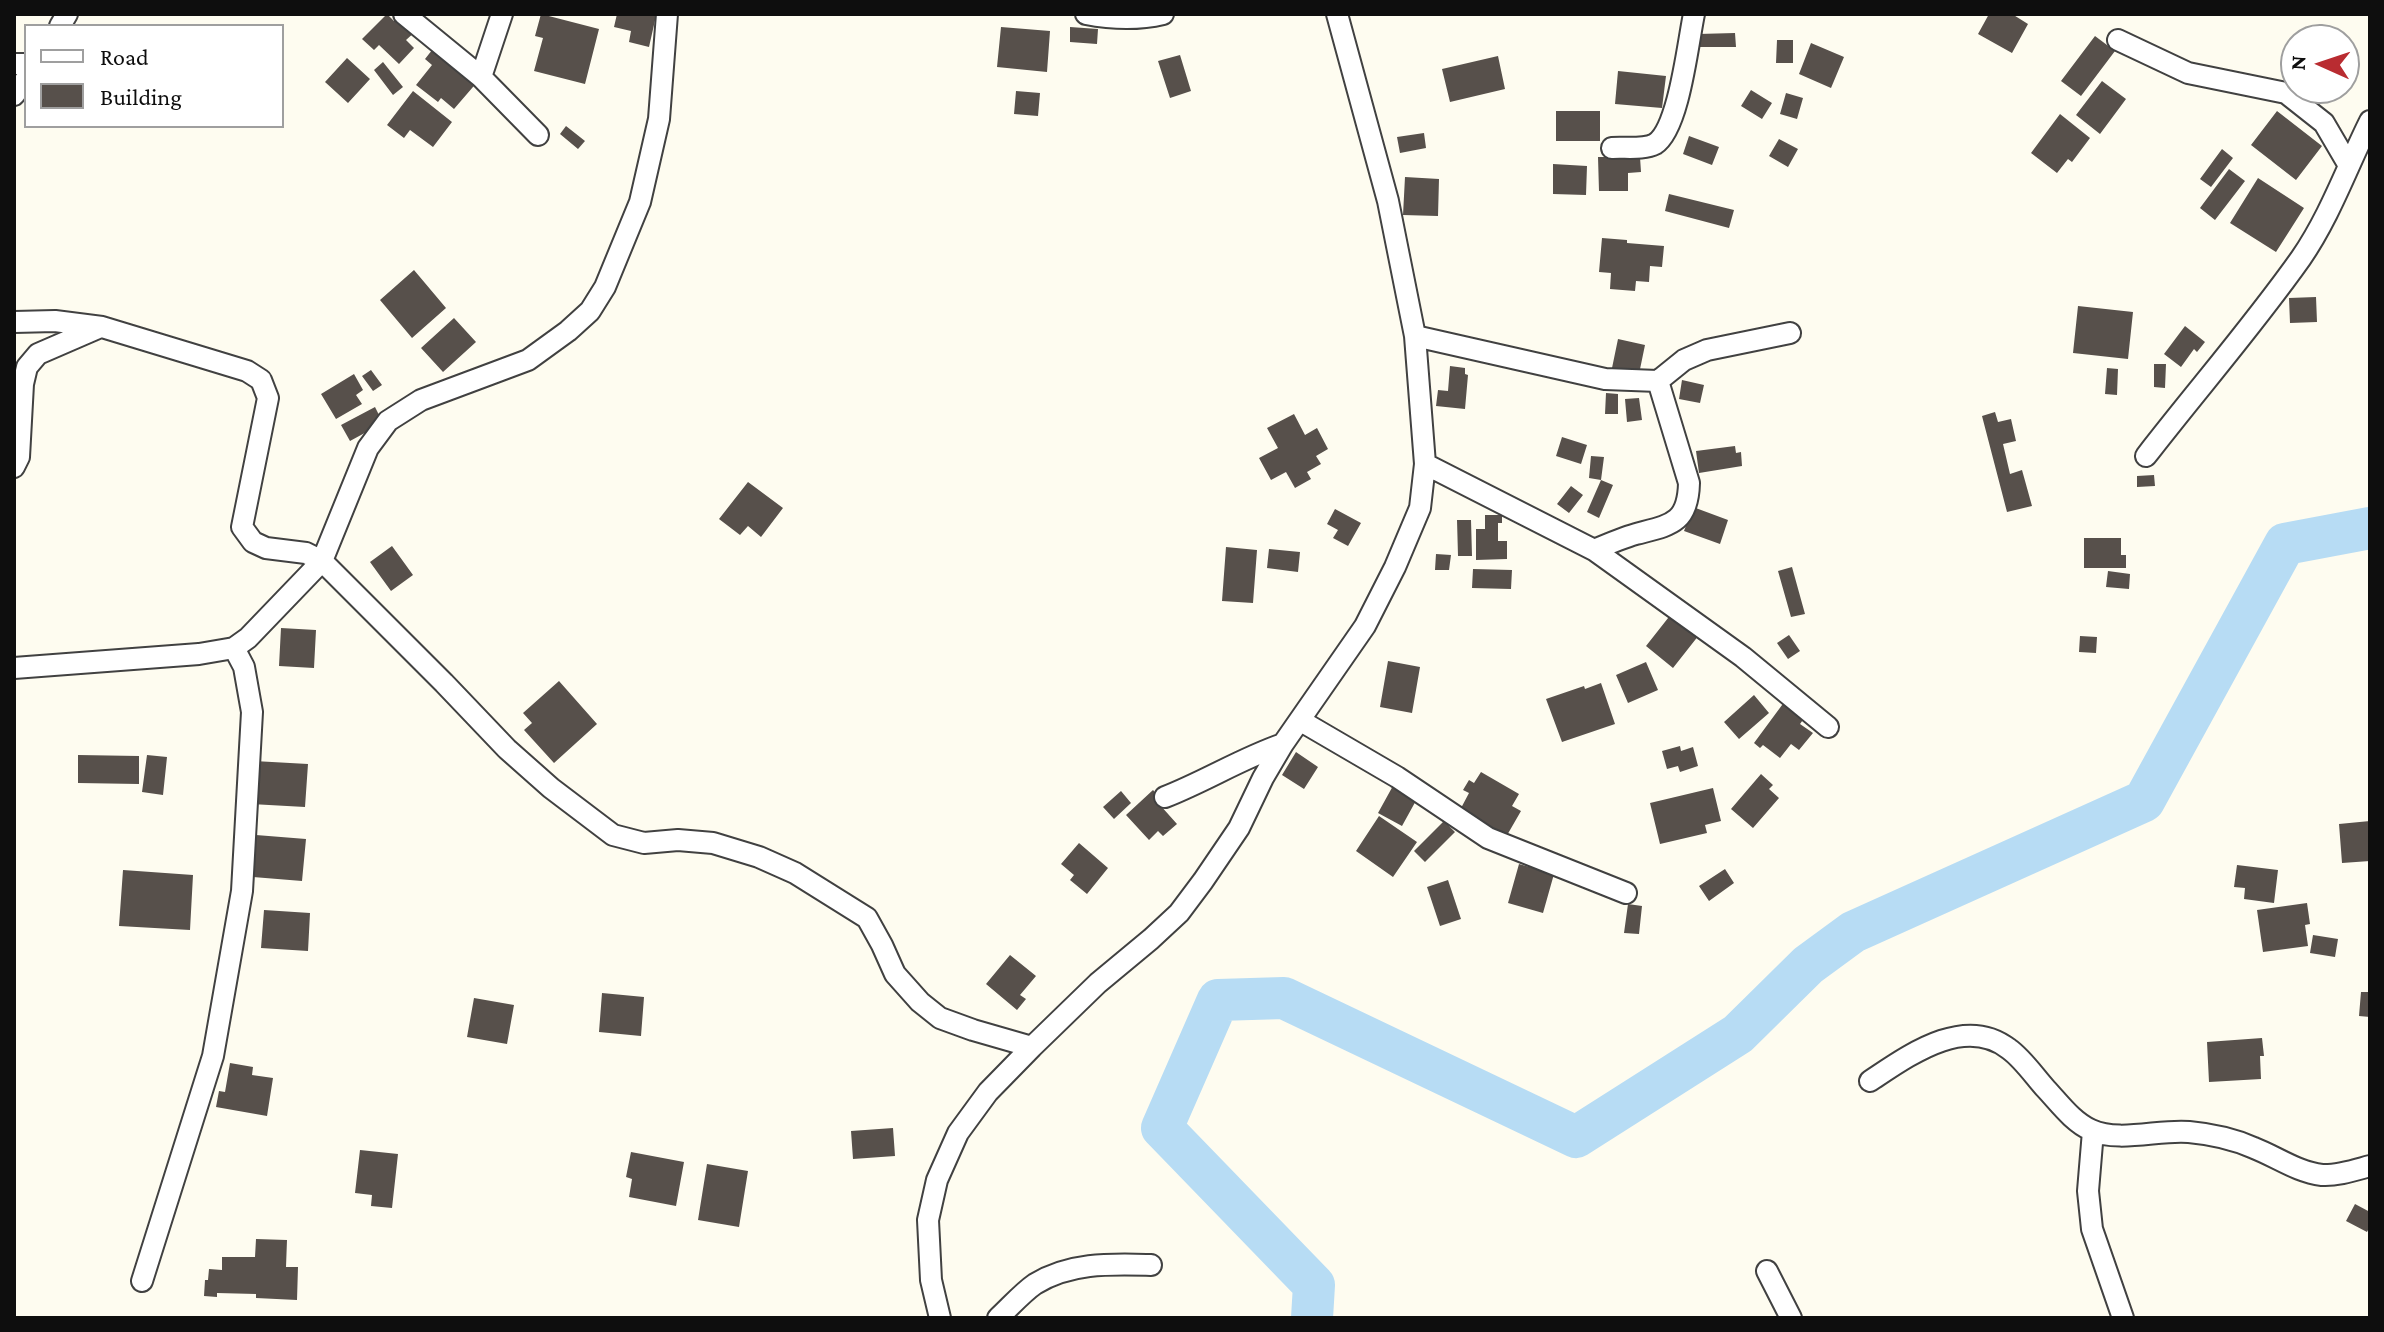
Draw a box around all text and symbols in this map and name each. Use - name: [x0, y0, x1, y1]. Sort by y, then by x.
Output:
- legend: [24, 24, 284, 128]
- north arrow: [2280, 24, 2360, 104]
- text: Road: [100, 43, 149, 70]
- text: N: [2285, 55, 2310, 71]
- text: Building: [100, 83, 182, 110]

